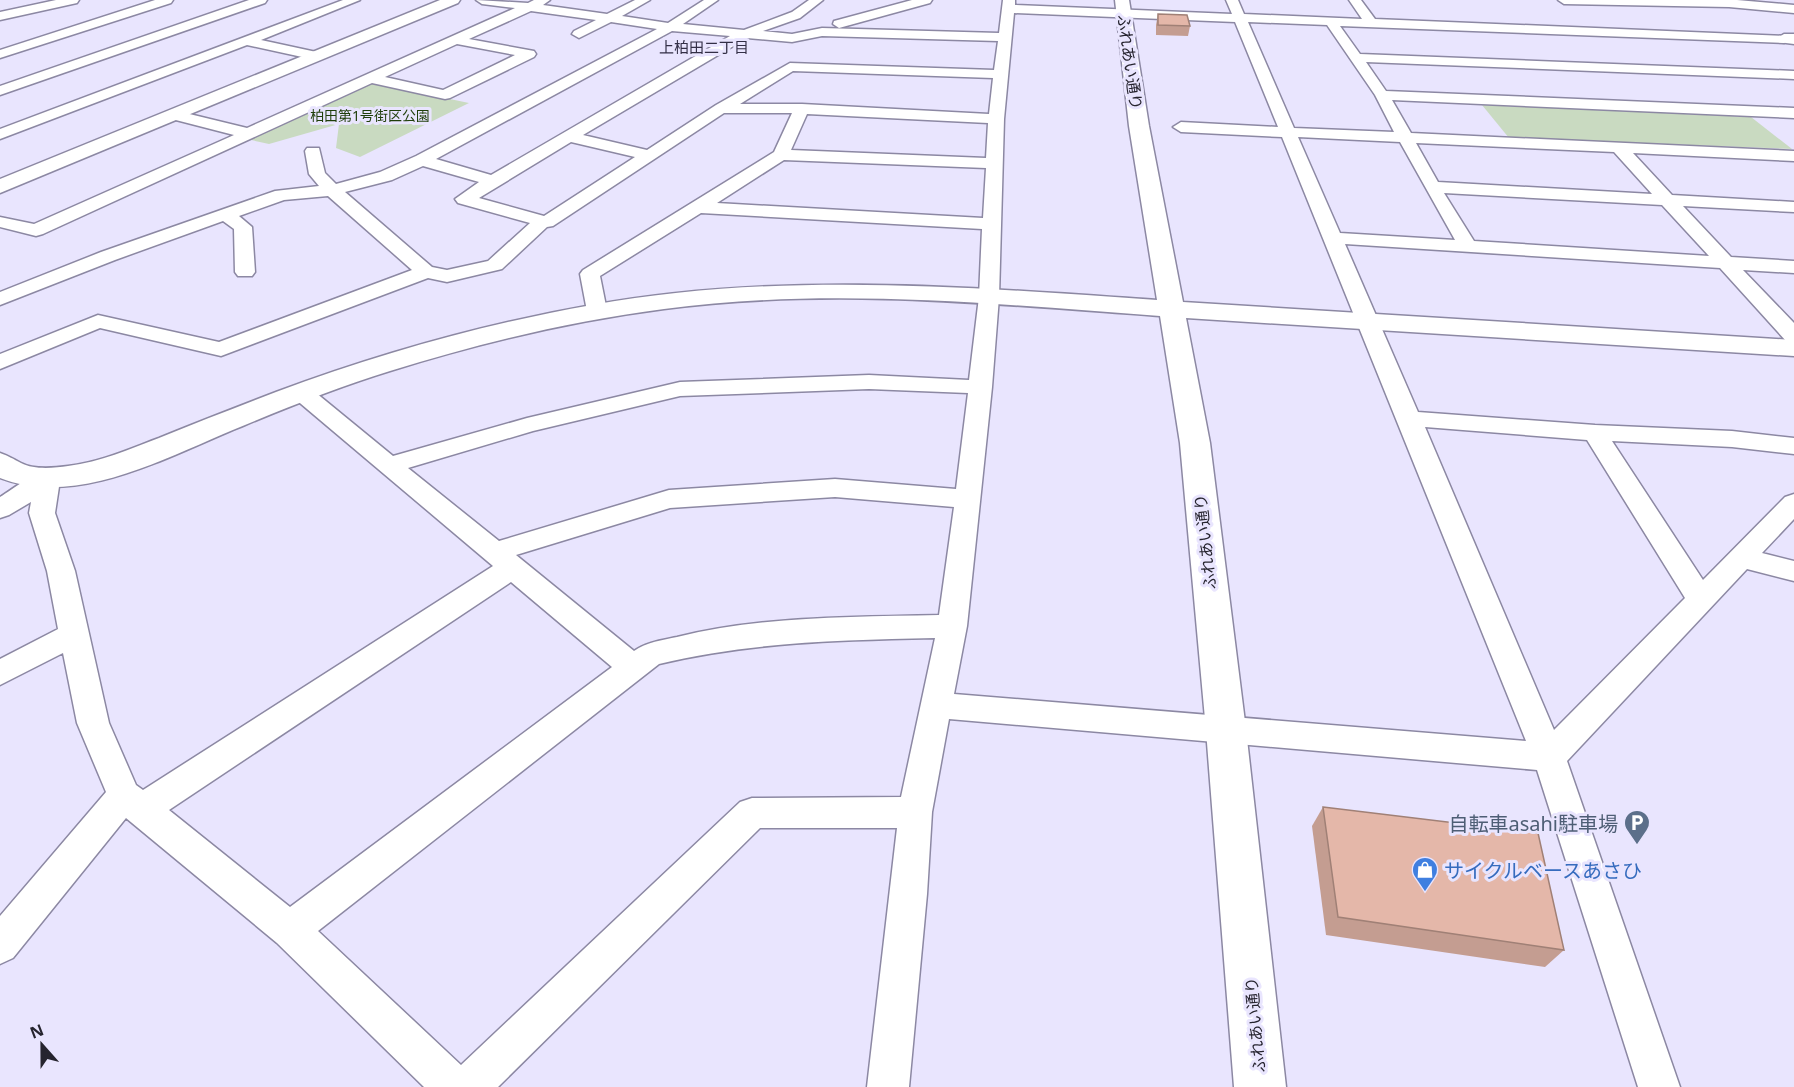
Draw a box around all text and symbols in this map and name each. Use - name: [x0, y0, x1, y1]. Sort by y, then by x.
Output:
- street label: ふれあい通り: [1112, 13, 1148, 111]
- district label: 上柏田二丁目: [659, 37, 749, 57]
- park label: 柏田第1号街区公園: [310, 106, 430, 125]
- street label: ふれあい通り: [1189, 493, 1221, 591]
- parking icon: 自転車asahi駐車場: [1622, 808, 1652, 846]
- place label: 自転車asahi駐車場: [1448, 810, 1618, 837]
- shop icon: サイクルベースあさひ: [1410, 855, 1440, 893]
- place label: サイクルベースあさひ: [1444, 857, 1642, 884]
- street label: ふれあい通り: [1240, 976, 1270, 1074]
- north arrow: [12, 1015, 72, 1075]
- text: N: [27, 1018, 47, 1044]

